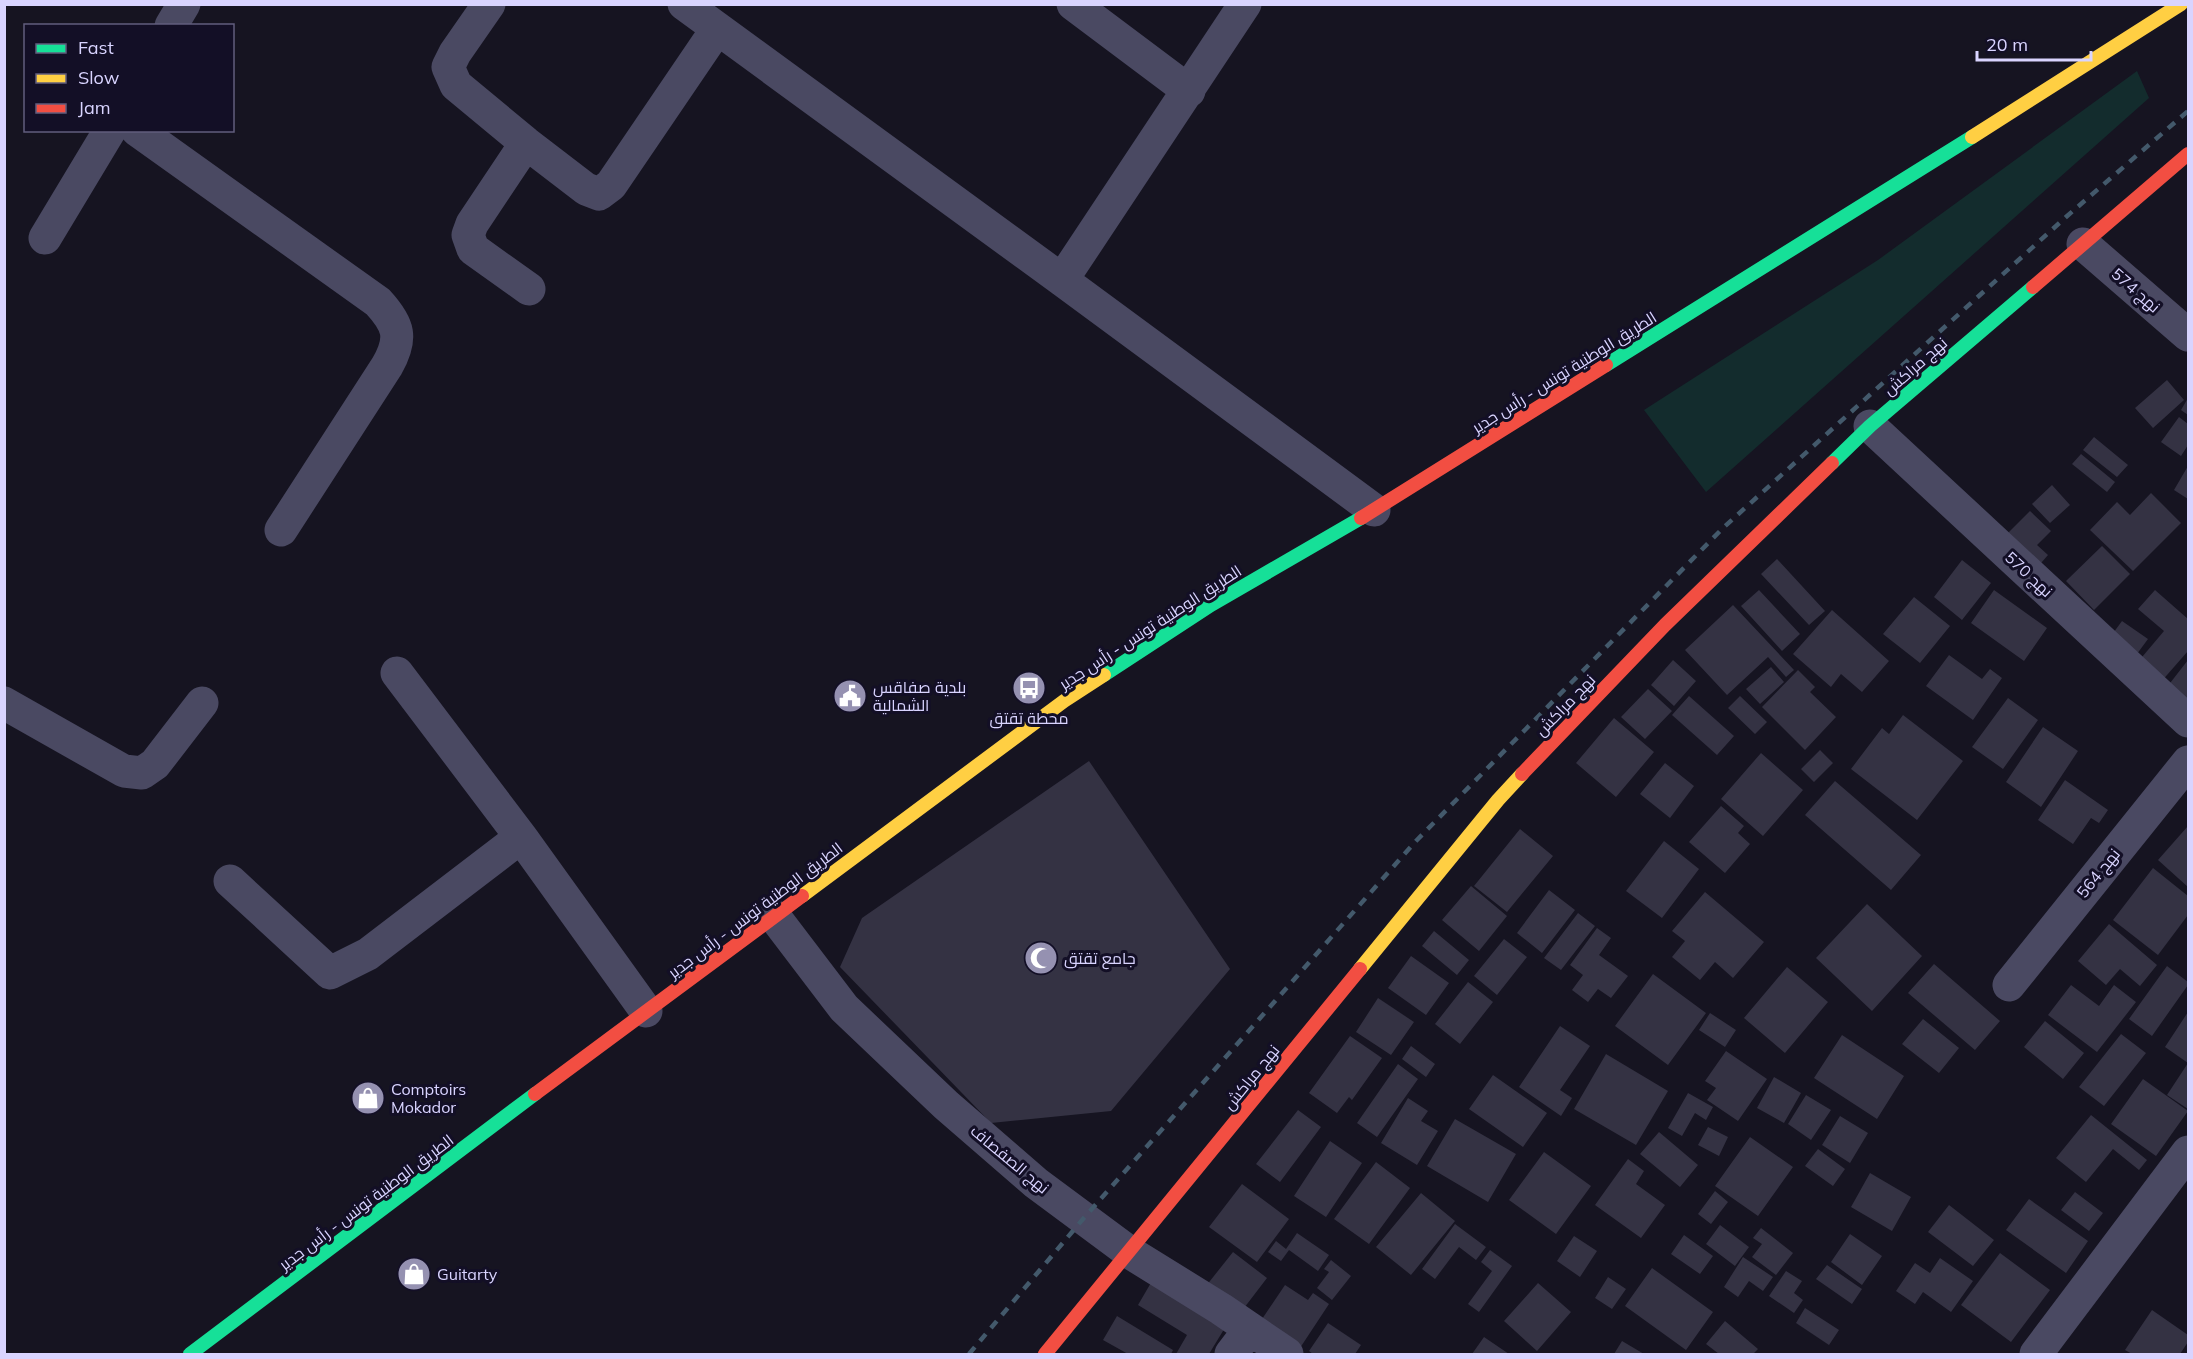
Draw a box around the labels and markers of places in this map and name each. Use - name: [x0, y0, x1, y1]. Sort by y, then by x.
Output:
- bus stop icon: محطة تقتق: [1011, 670, 1047, 706]
- place label: بلدية صفاقس الشمالية: [873, 677, 966, 715]
- public building icon: بلدية صفاقس الشمالية: [832, 678, 868, 714]
- place label: محطة تقتق: [990, 708, 1068, 729]
- mosque icon: جامع تقتق: [1023, 940, 1059, 976]
- place label: جامع تقتق: [1064, 948, 1136, 970]
- place label: Comptoirs Mokador: [391, 1079, 466, 1117]
- shop icon: Comptoirs Mokador: [350, 1080, 386, 1116]
- shop icon: Guitarty: [396, 1256, 432, 1292]
- place label: Guitarty: [437, 1264, 498, 1284]

